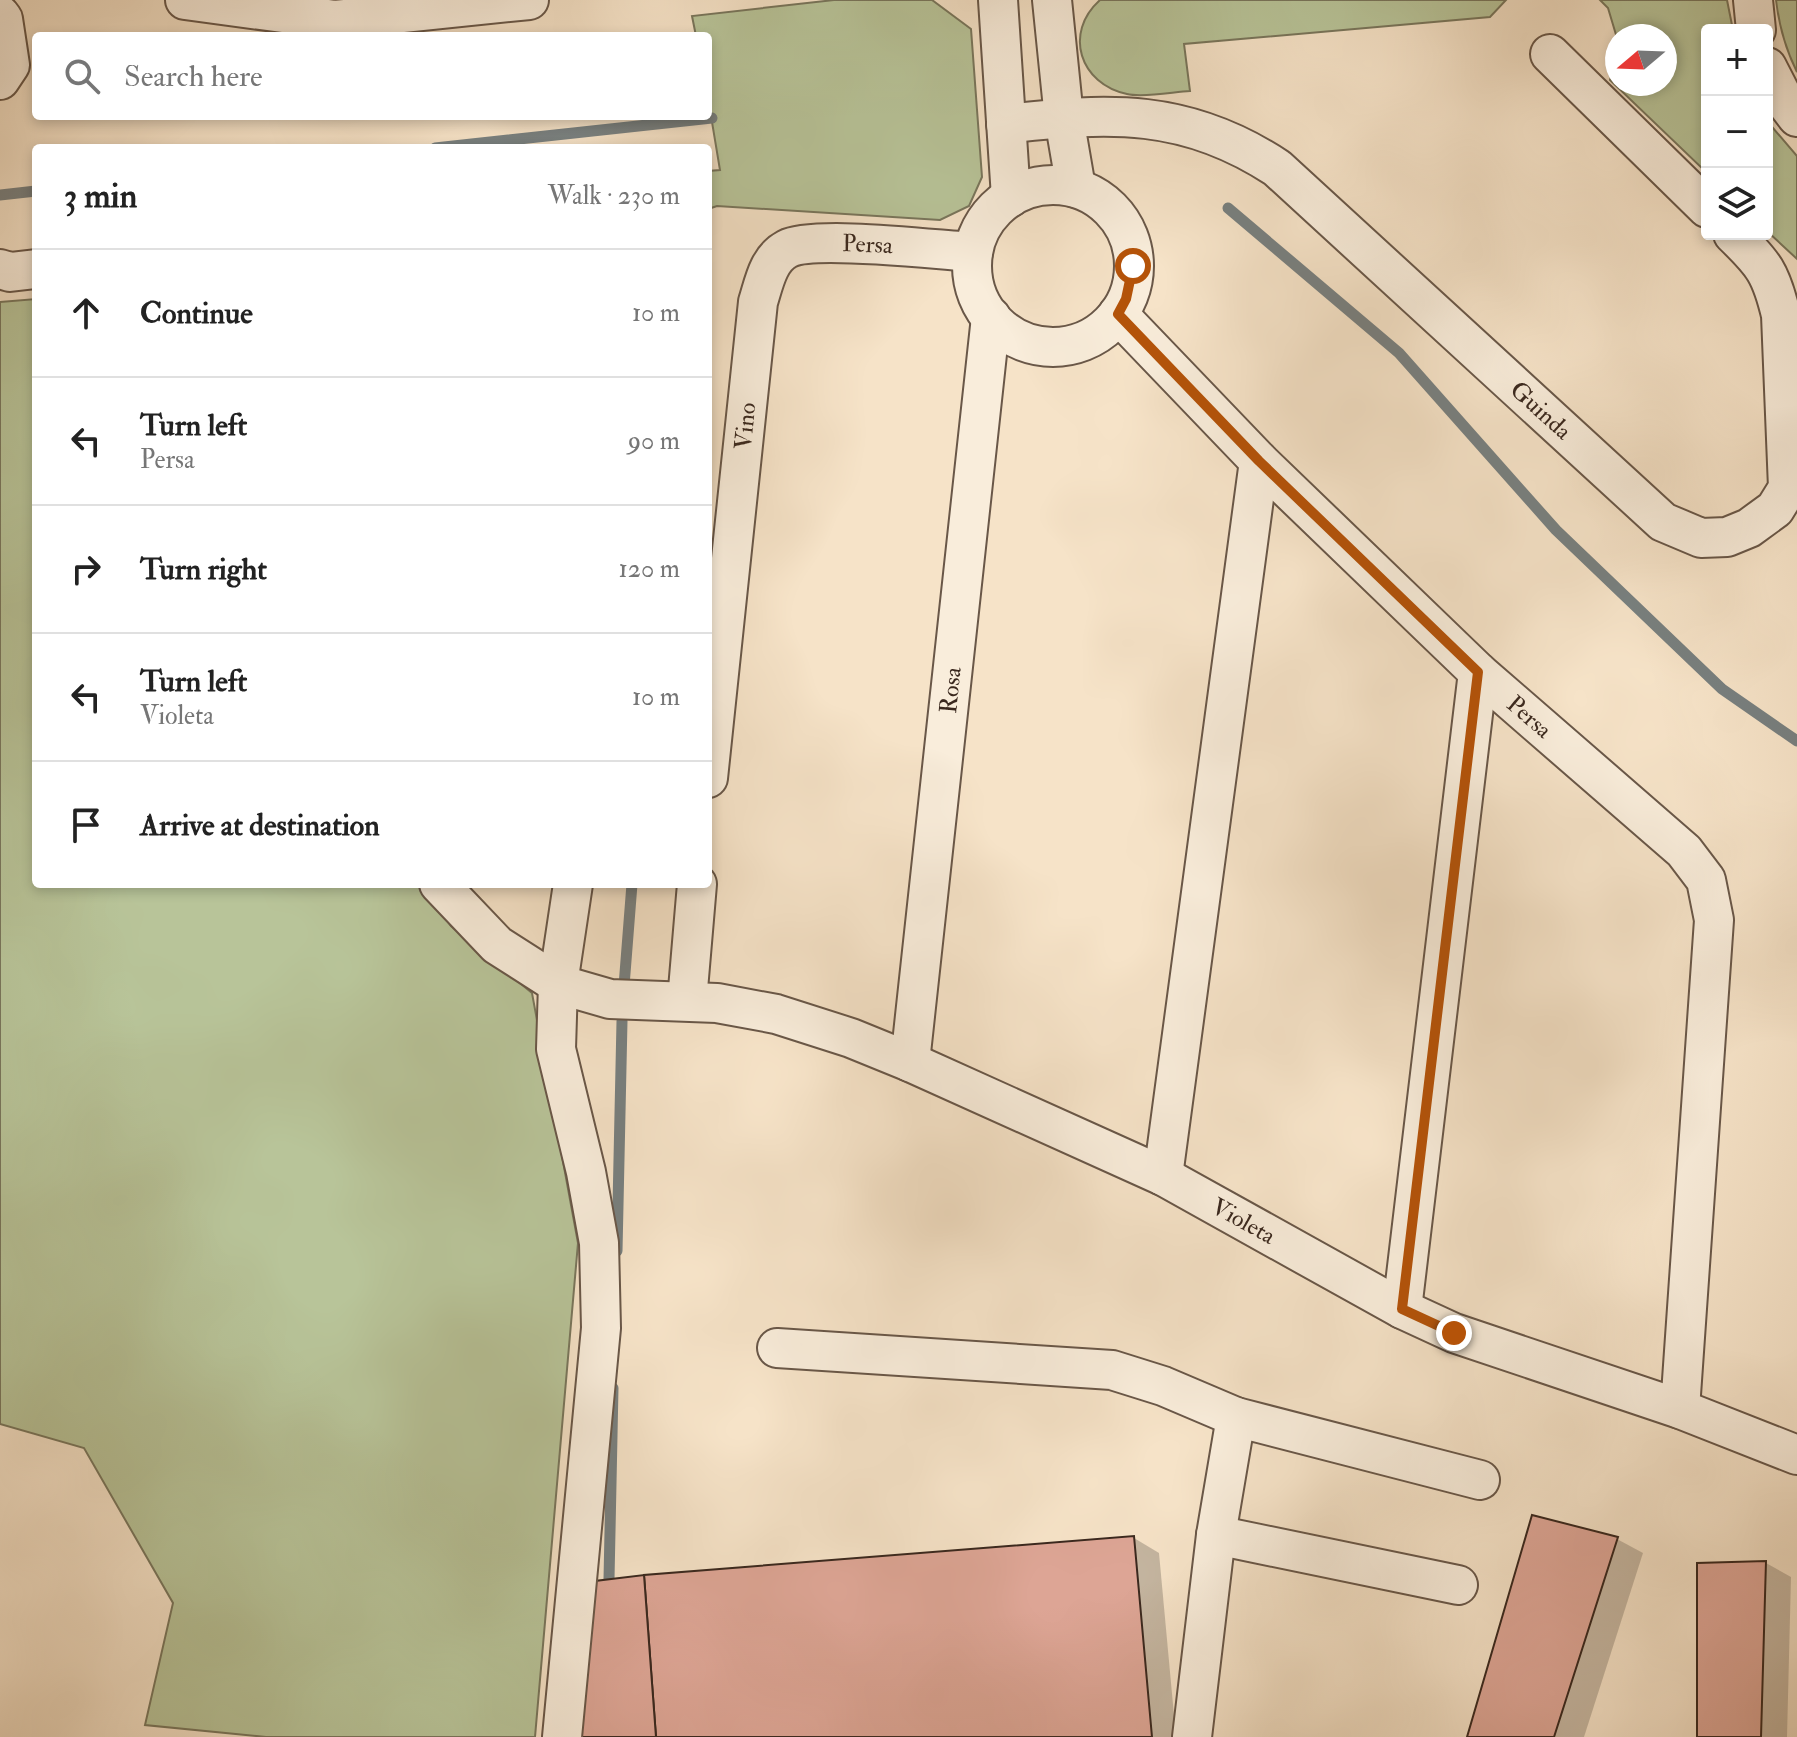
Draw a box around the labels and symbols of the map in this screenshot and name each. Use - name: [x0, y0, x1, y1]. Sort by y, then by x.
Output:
- north arrow: [1605, 24, 1677, 96]
- street label: Persa: [842, 228, 895, 261]
- route start: [1115, 248, 1151, 284]
- street label: Guinda: [1504, 374, 1579, 447]
- street label: Vino: [727, 401, 763, 451]
- street label: Rosa: [932, 664, 968, 715]
- street label: Persa: [1500, 688, 1560, 746]
- street label: Violeta: [1206, 1191, 1282, 1252]
- route end: [1436, 1315, 1472, 1351]

